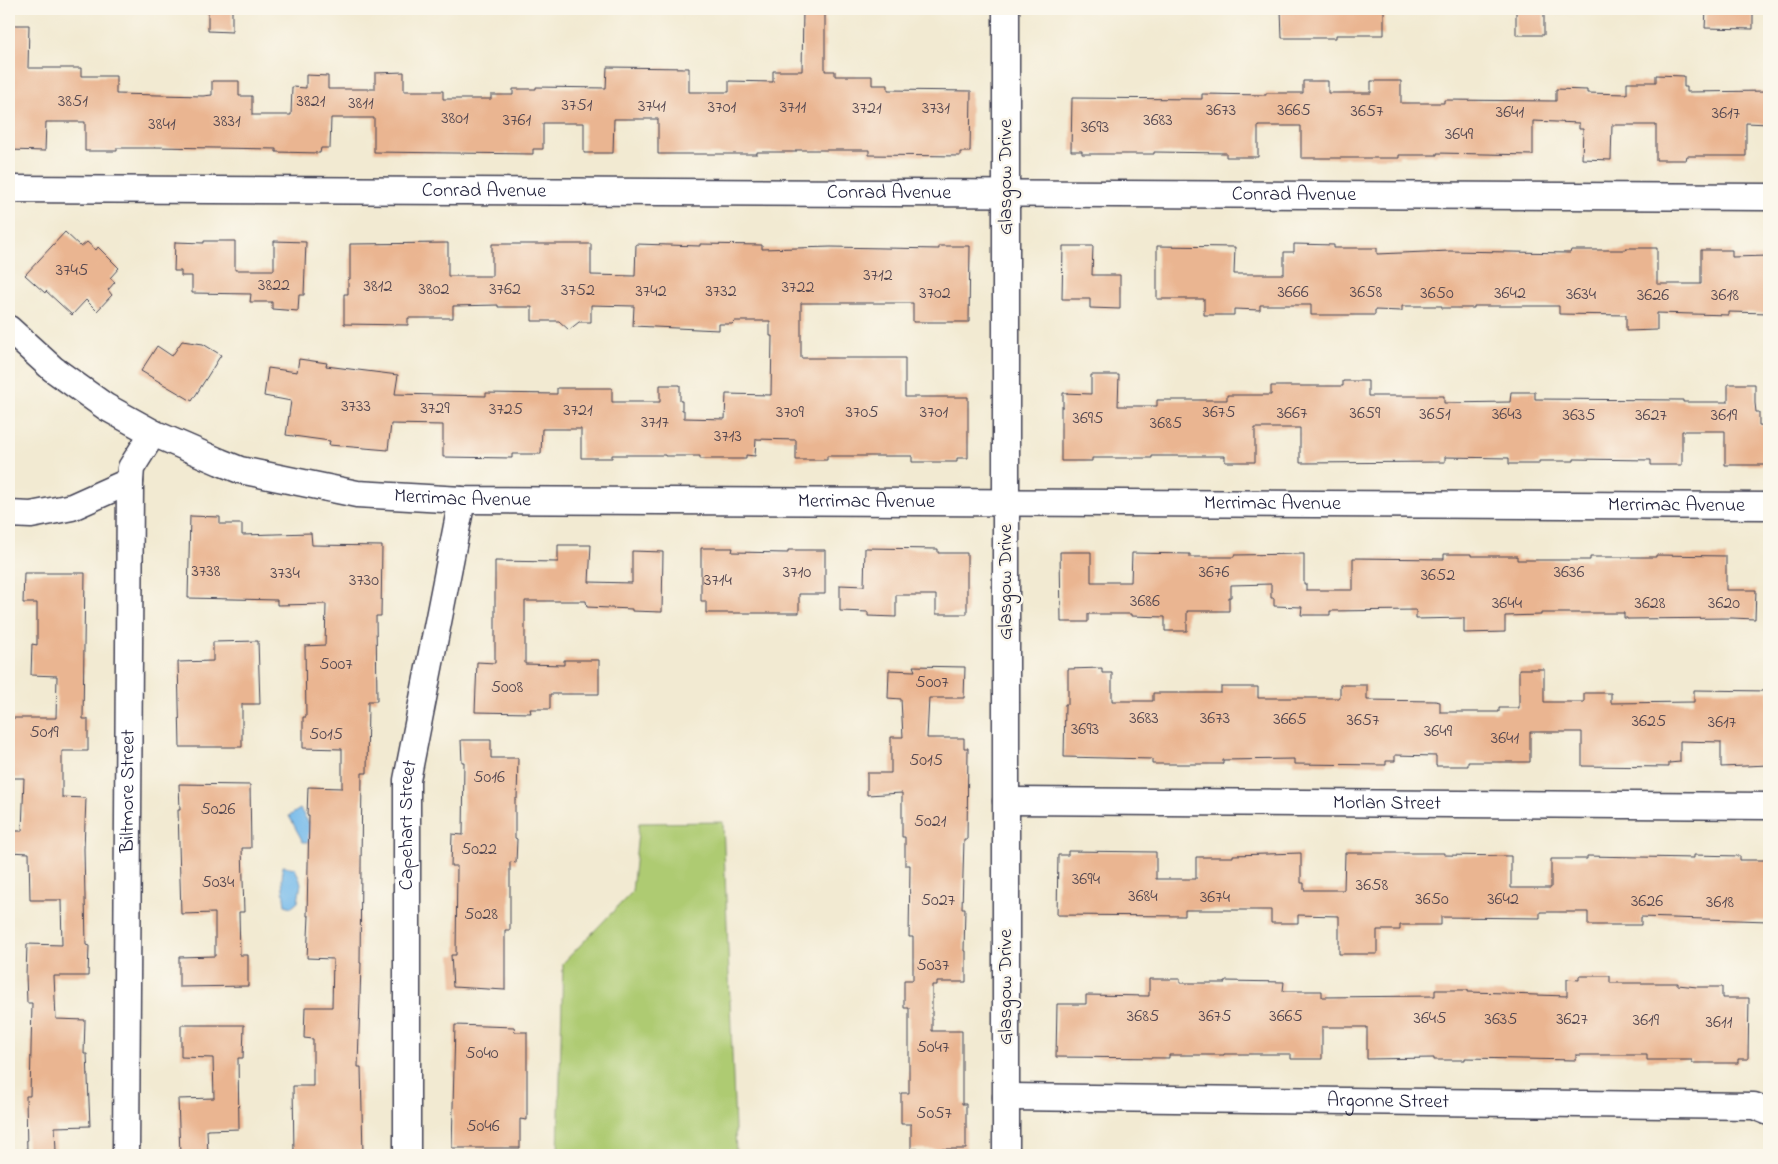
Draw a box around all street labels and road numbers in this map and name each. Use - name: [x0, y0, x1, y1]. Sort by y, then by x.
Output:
- street label: Glasgow Drive: [992, 119, 1022, 235]
- street label: Conrad Avenue: [422, 176, 546, 206]
- street label: Conrad Avenue: [827, 178, 951, 208]
- street label: Conrad Avenue: [1232, 180, 1356, 210]
- street label: Merrimac Avenue: [393, 482, 531, 515]
- street label: Merrimac Avenue: [798, 487, 935, 517]
- street label: Merrimac Avenue: [1204, 489, 1341, 519]
- street label: Merrimac Avenue: [1608, 491, 1745, 520]
- street label: Glasgow Drive: [992, 524, 1022, 640]
- street label: Biltmore Street: [113, 729, 143, 854]
- street label: Capehart Street: [393, 757, 425, 890]
- street label: Morlan Street: [1333, 789, 1441, 818]
- street label: Glasgow Drive: [992, 929, 1022, 1045]
- street label: Argonne Street: [1327, 1086, 1449, 1117]

